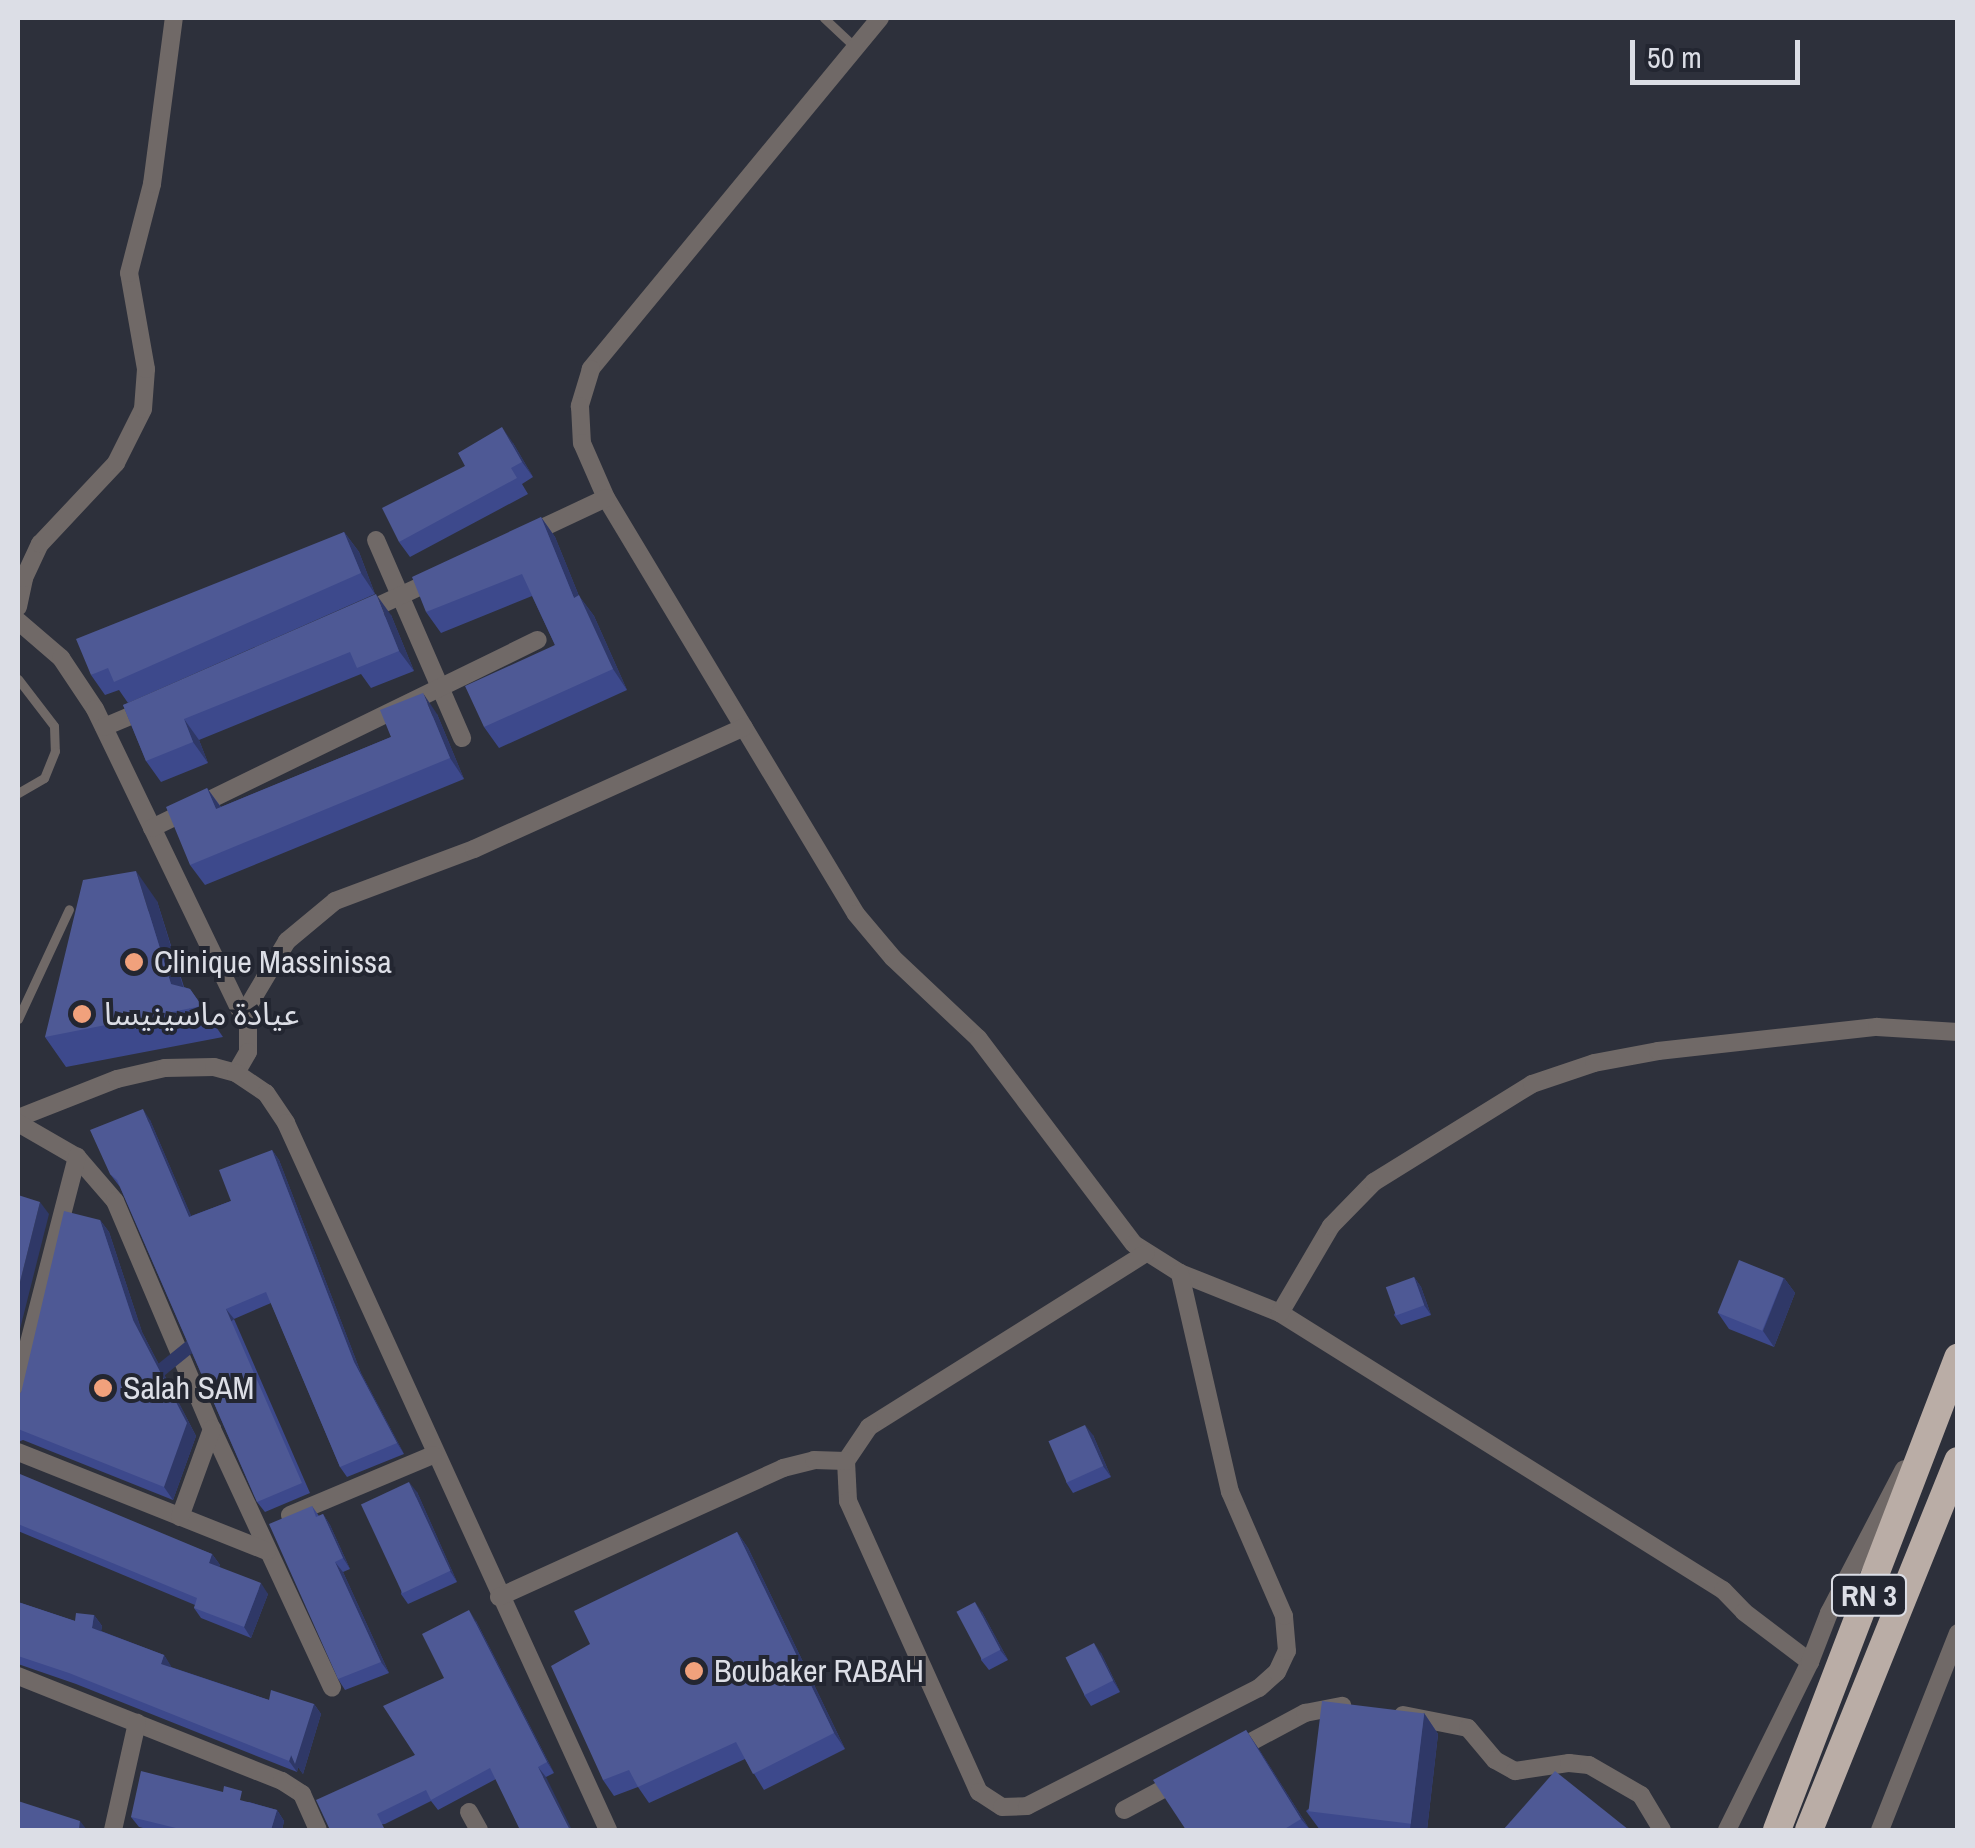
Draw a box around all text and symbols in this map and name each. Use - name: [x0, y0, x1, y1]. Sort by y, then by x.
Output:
- scale bar: [1635, 20, 1805, 82]
- text: 50 m: [1647, 37, 1702, 77]
- place label: Clinique Massinissa: [154, 943, 392, 981]
- marker: Clinique Massinissa: [123, 951, 145, 973]
- place label: عيادة ماسينيسا: [104, 995, 299, 1033]
- marker: عيادة ماسينيسا: [69, 1001, 95, 1027]
- place label: Salah SAM: [123, 1369, 254, 1407]
- marker: Salah SAM: [92, 1377, 114, 1399]
- road number: RN 3: [1829, 1570, 1909, 1620]
- place label: Boubaker RABAH: [714, 1652, 924, 1690]
- marker: Boubaker RABAH: [683, 1660, 705, 1682]

